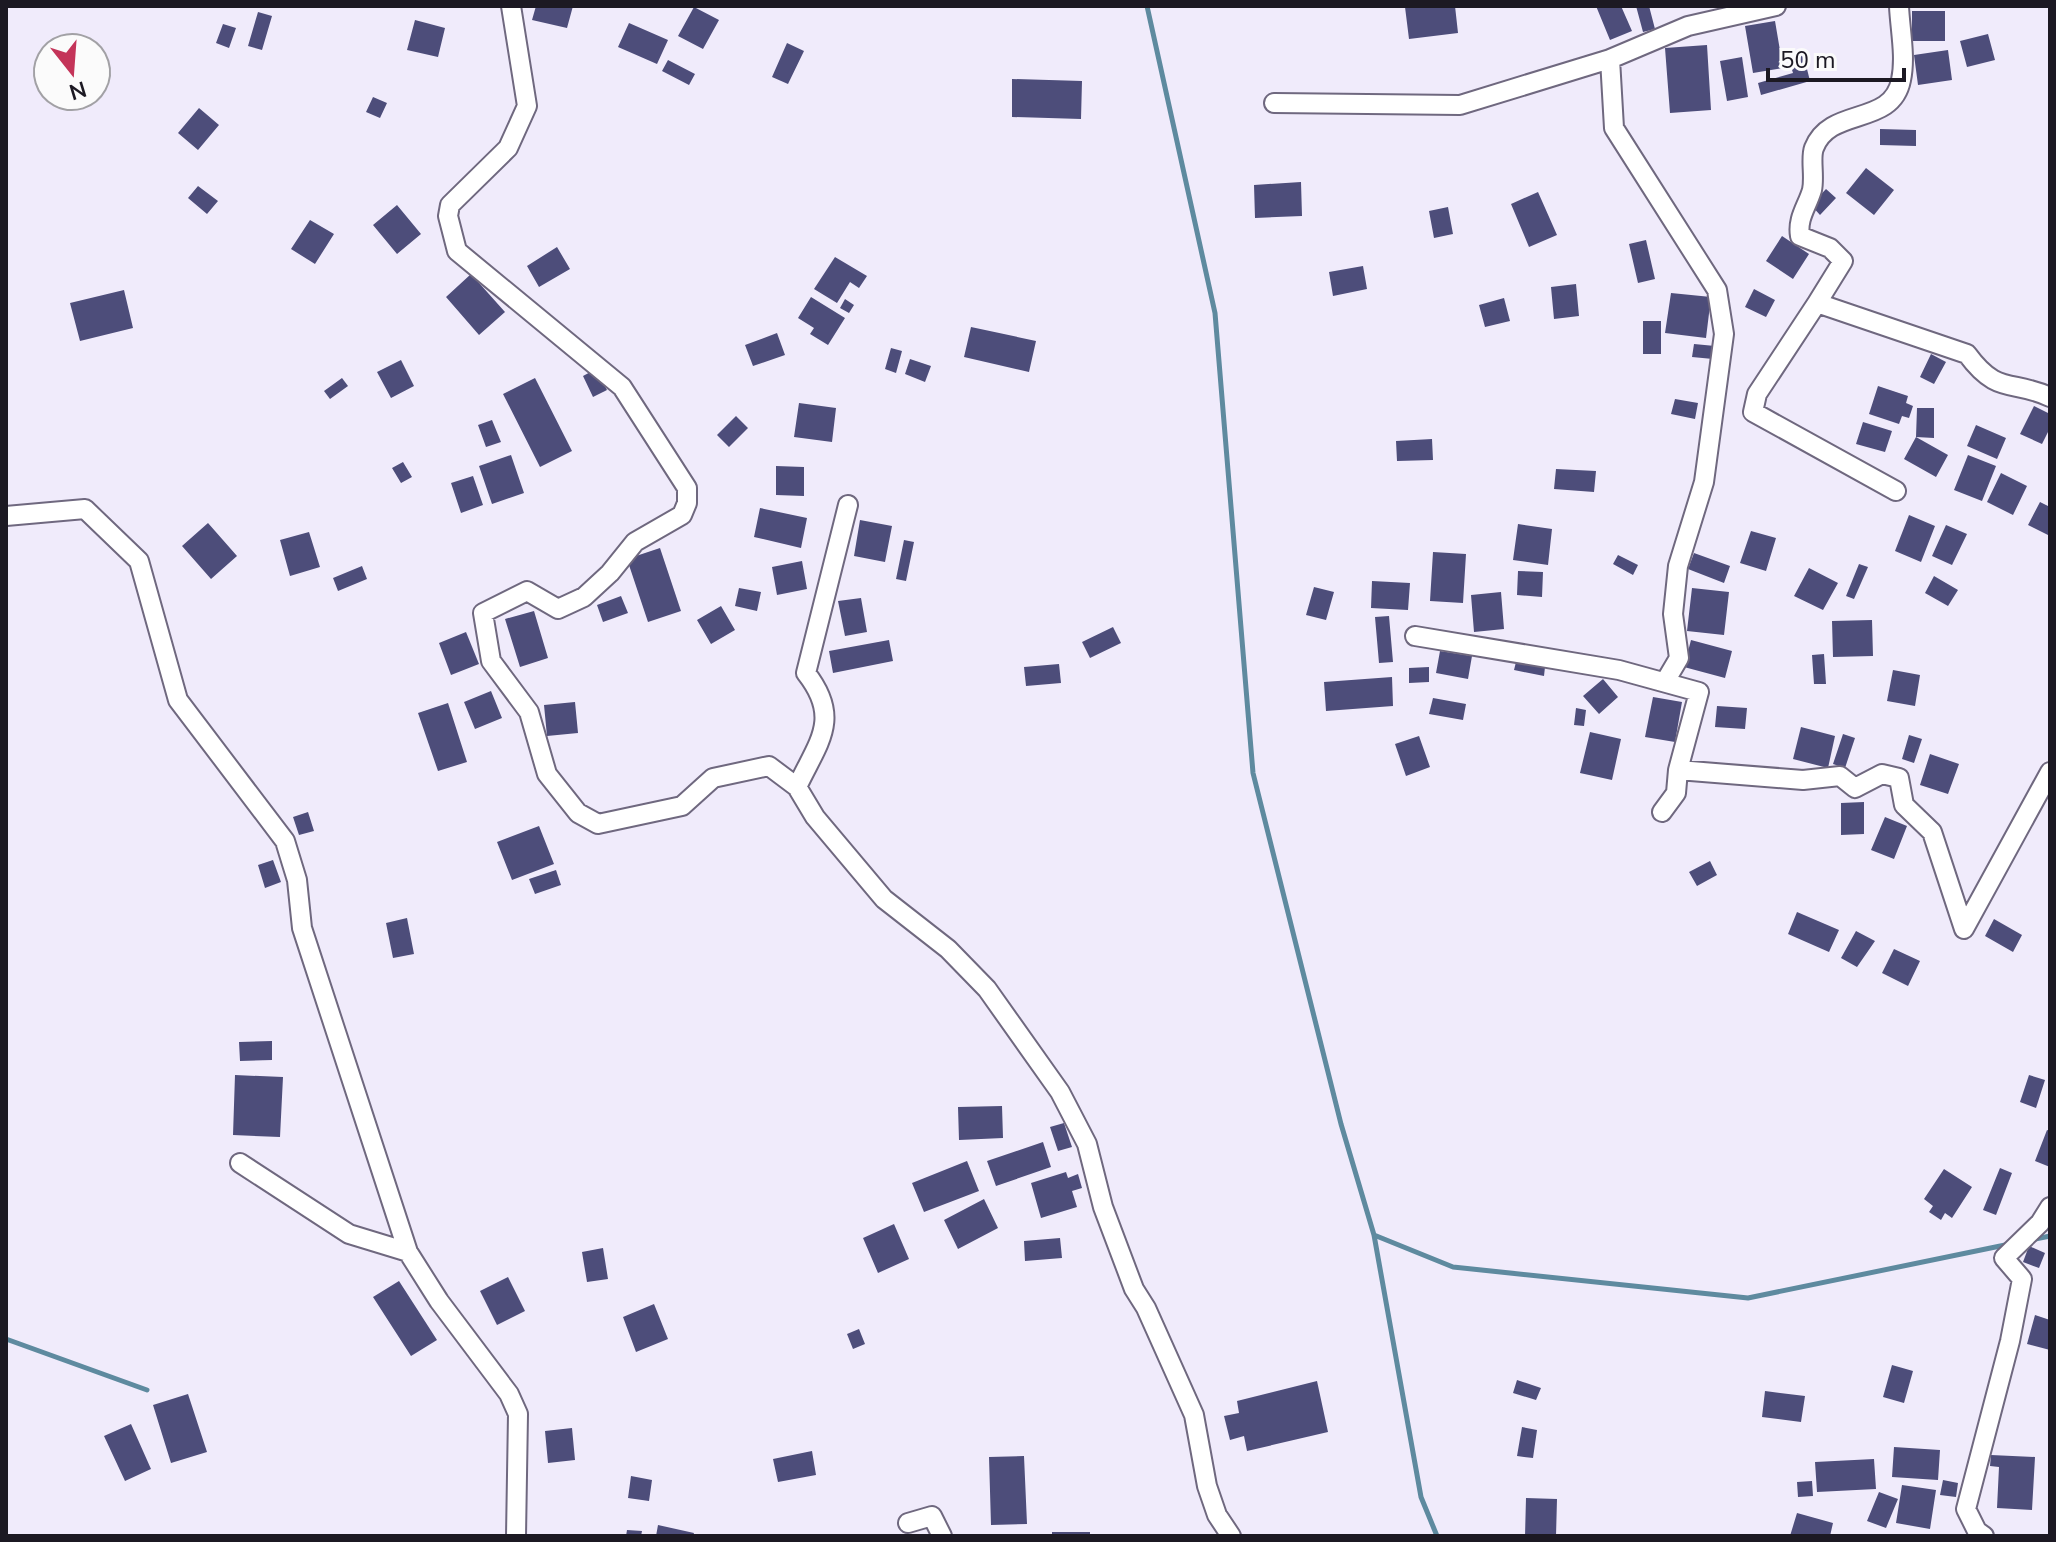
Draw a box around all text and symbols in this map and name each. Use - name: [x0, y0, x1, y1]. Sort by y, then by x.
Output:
- north arrow: [32, 32, 112, 112]
- scale bar: [1768, 32, 1904, 82]
- text: 50 m: [1780, 44, 1836, 76]
- text: N: [65, 73, 90, 107]

